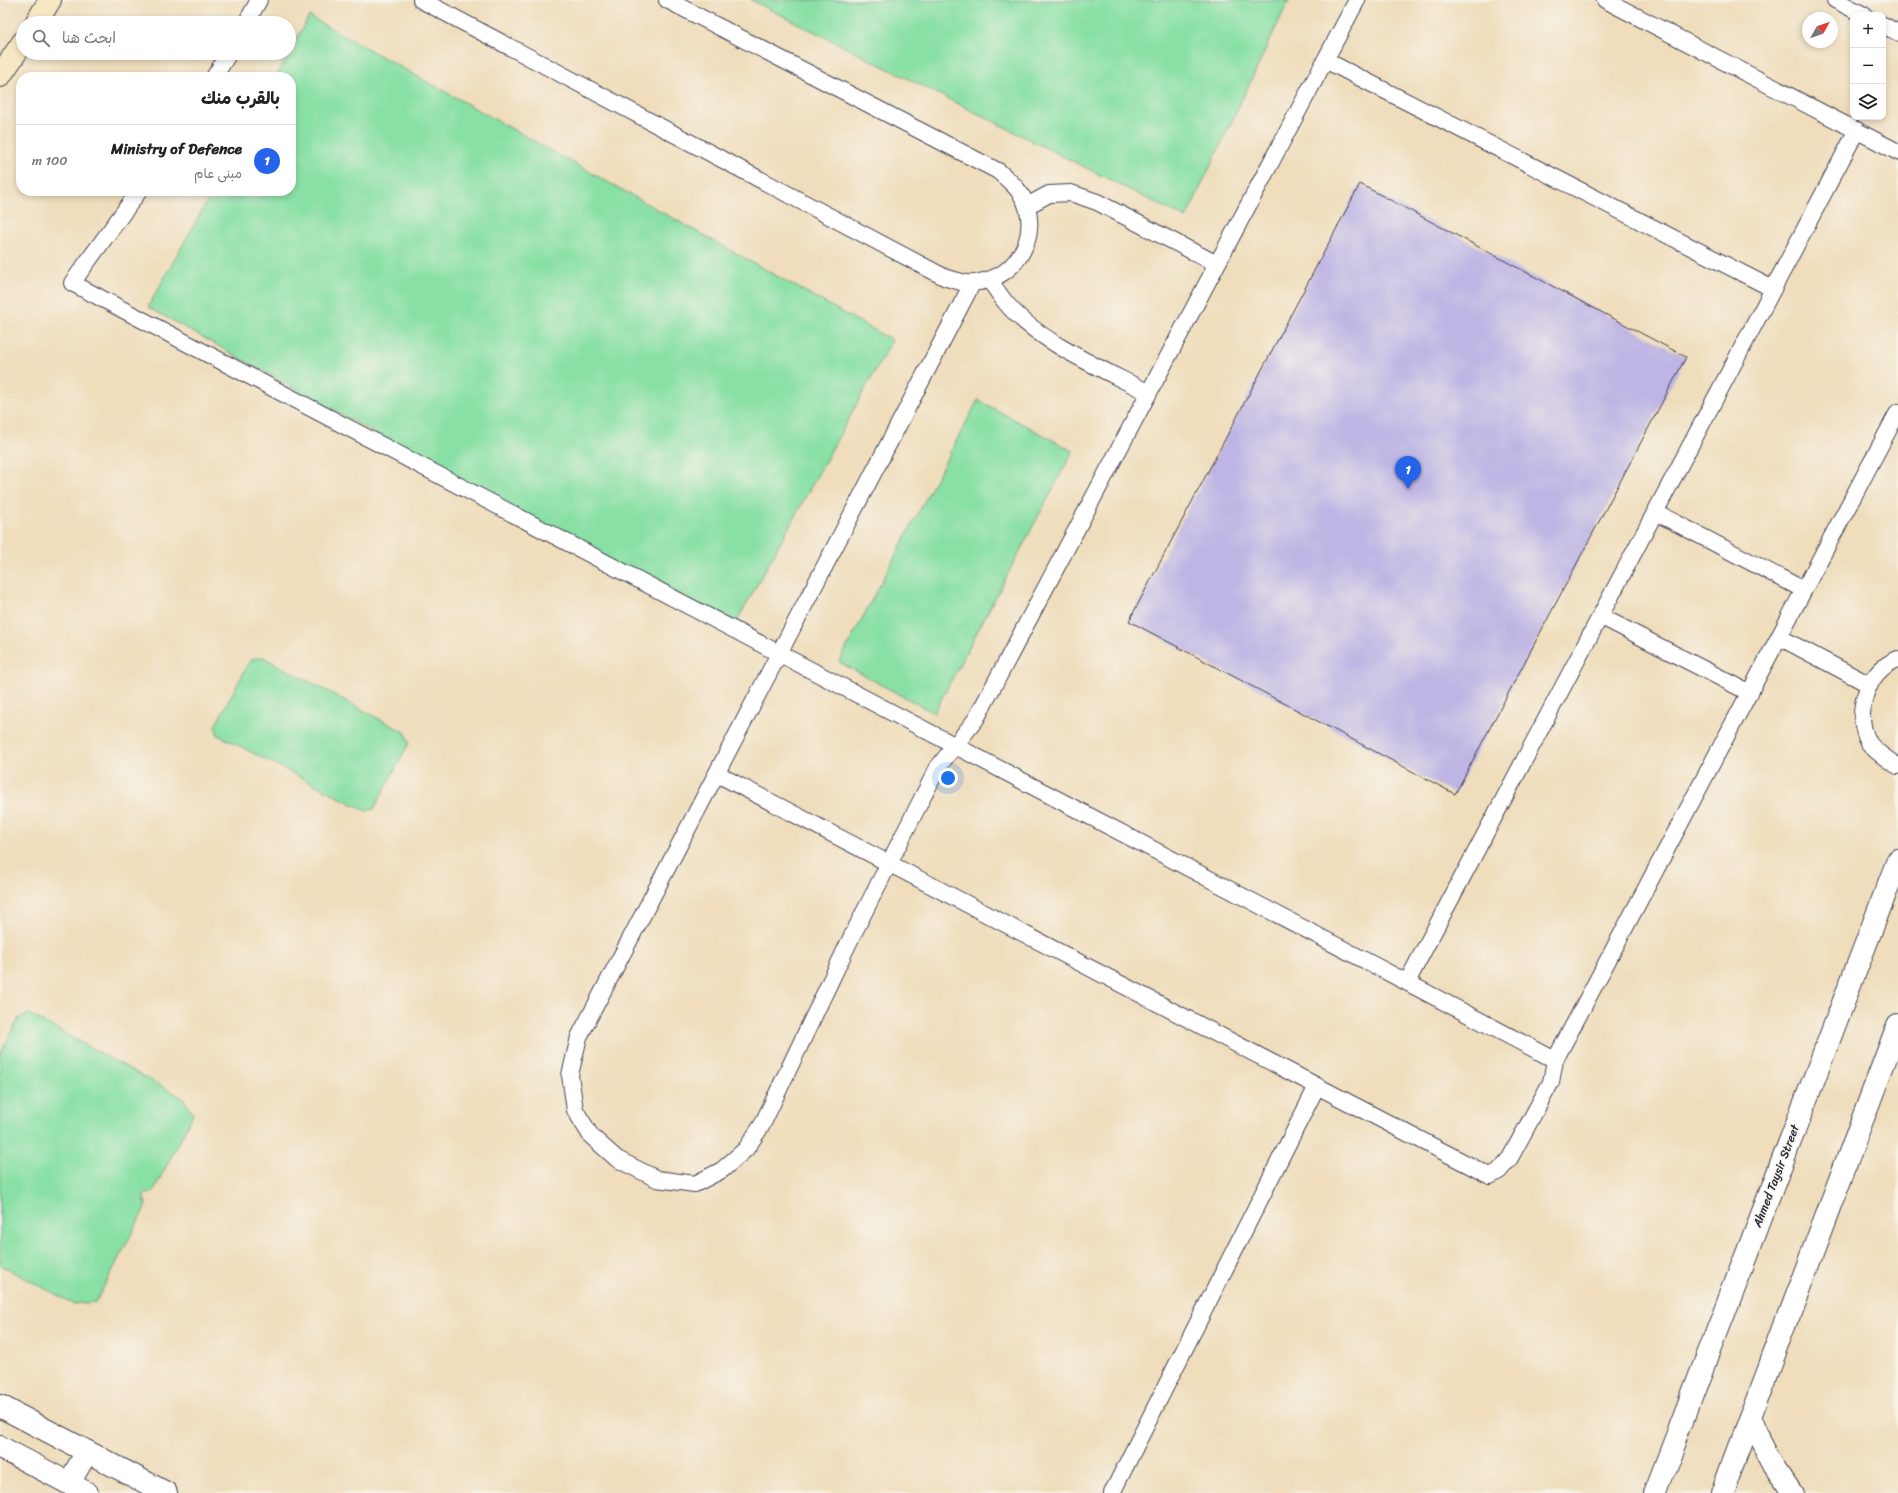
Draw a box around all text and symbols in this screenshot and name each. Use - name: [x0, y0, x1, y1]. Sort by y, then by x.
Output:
- north arrow: [1802, 12, 1838, 48]
- map controls: [1850, 12, 1886, 120]
- button: +: [1850, 12, 1886, 48]
- search box: [16, 16, 296, 60]
- text: ابحث هنا: [62, 25, 116, 51]
- icon: search: [30, 27, 52, 49]
- button: −: [1850, 48, 1886, 84]
- text: بالقرب منك: [201, 83, 280, 113]
- button: layers: [1850, 84, 1886, 120]
- text: Ministry of Defence: [111, 136, 242, 162]
- text: 100 m: [32, 149, 67, 172]
- text: 1: [264, 149, 270, 172]
- text: مبنى عام: [194, 162, 242, 185]
- pin: 1: [1395, 456, 1421, 489]
- your location: [938, 768, 958, 788]
- street label: Ahmed Taysir Street: [1746, 1120, 1806, 1232]

